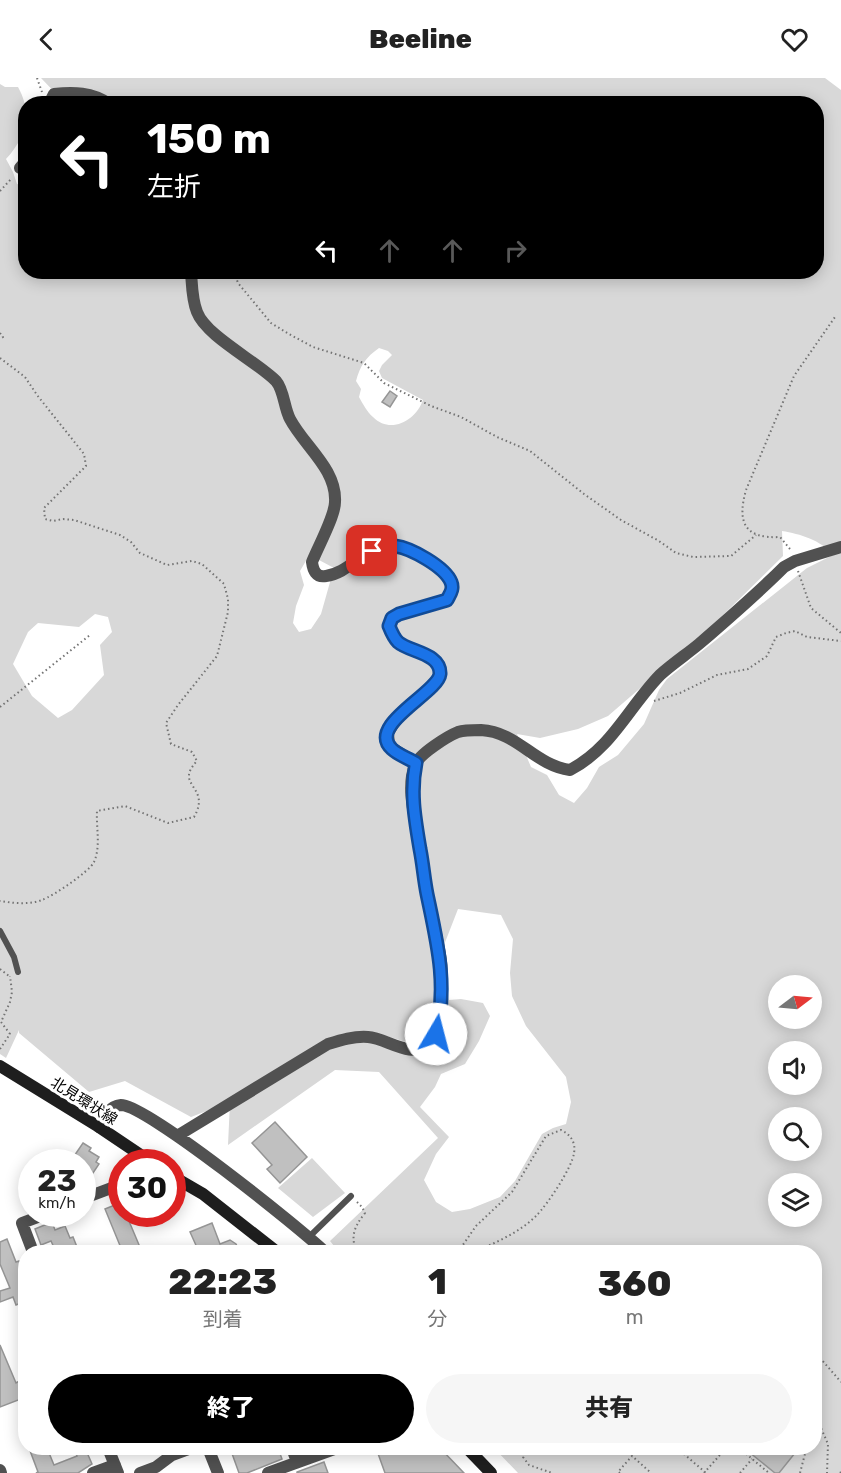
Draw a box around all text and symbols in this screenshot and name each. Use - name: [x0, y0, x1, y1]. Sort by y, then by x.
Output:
- icon: back: [30, 23, 63, 56]
- text: Beeline: [369, 23, 472, 55]
- icon: heart: [778, 23, 811, 56]
- text: 150 m: [147, 114, 271, 164]
- icon: left: [48, 120, 126, 198]
- text: 左折: [147, 171, 201, 203]
- icon: left: [310, 234, 343, 267]
- icon: ahead: [373, 234, 406, 267]
- icon: ahead: [436, 234, 469, 267]
- icon: right: [499, 234, 532, 267]
- pin: [346, 525, 397, 576]
- icon: arrive: [355, 534, 388, 567]
- north arrow: [768, 975, 822, 1029]
- map controls: [768, 975, 822, 1227]
- position arrow: [404, 1002, 468, 1066]
- button: sound: [768, 1041, 822, 1095]
- street label: 北見環状線: [47, 1073, 121, 1129]
- button: search: [768, 1107, 822, 1161]
- speed limit sign: 30: [108, 1149, 186, 1227]
- text: 23: [37, 1163, 77, 1199]
- button: layers: [768, 1173, 822, 1227]
- text: km/h: [38, 1194, 76, 1212]
- text: 22:23: [168, 1260, 277, 1303]
- text: 1: [428, 1260, 447, 1303]
- text: 360: [598, 1262, 672, 1305]
- text: m: [626, 1305, 644, 1329]
- text: 到着: [203, 1307, 243, 1331]
- text: 分: [427, 1307, 447, 1331]
- button: 終了: [48, 1374, 414, 1443]
- button: 共有: [426, 1374, 792, 1443]

